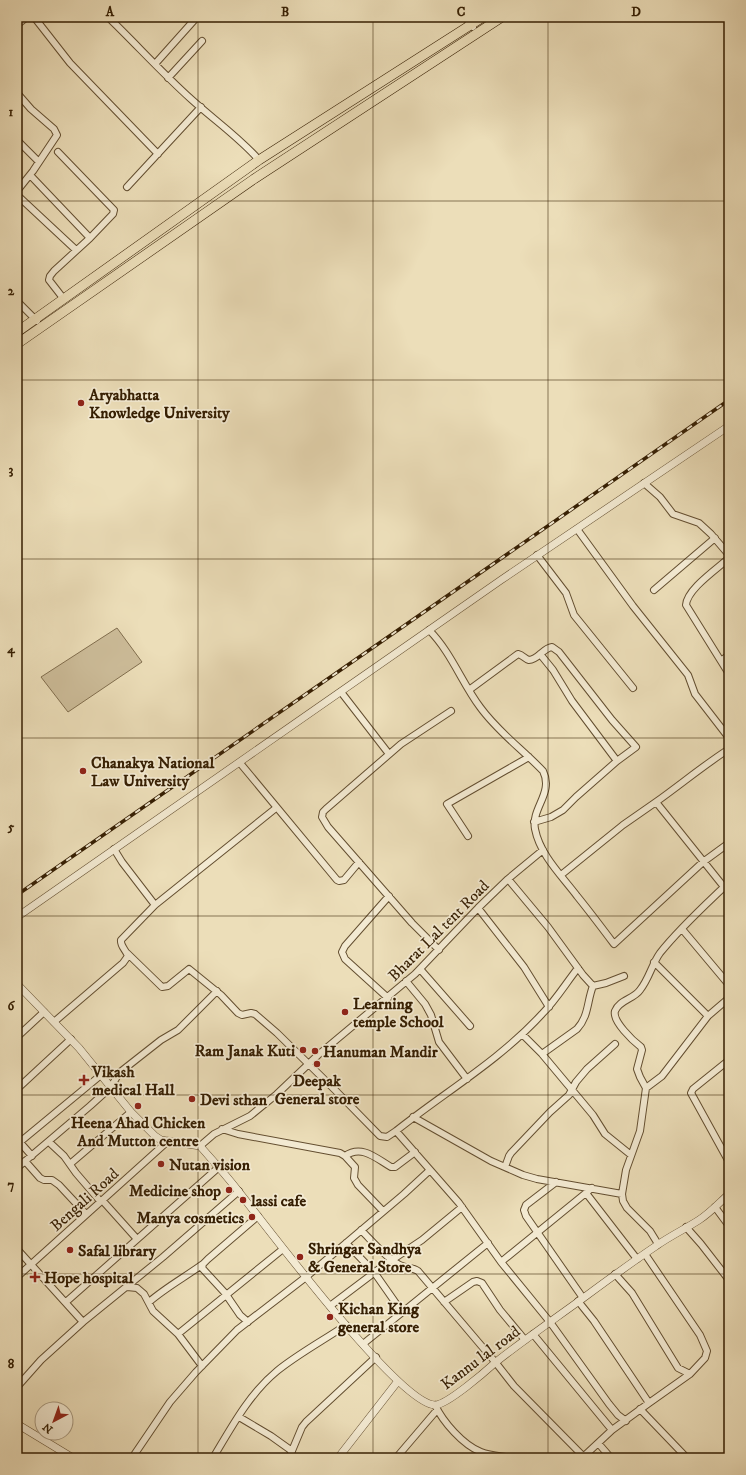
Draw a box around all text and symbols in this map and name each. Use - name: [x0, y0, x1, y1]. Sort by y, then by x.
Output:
- text: A: [105, 4, 115, 20]
- text: B: [281, 4, 289, 20]
- text: C: [457, 4, 466, 20]
- text: D: [631, 4, 641, 20]
- text: 1: [9, 104, 14, 120]
- text: 2: [8, 283, 15, 299]
- place label: Aryabhatta Knowledge University: [88, 385, 230, 423]
- marker: Aryabhatta Knowledge University: [76, 398, 86, 408]
- text: 3: [9, 462, 14, 478]
- text: 4: [6, 641, 15, 658]
- place label: Chanakya National Law University: [91, 753, 215, 791]
- marker: Chanakya National Law University: [78, 766, 88, 776]
- text: 5: [7, 819, 15, 835]
- street label: Bharat Lal tent Road: [384, 876, 493, 985]
- place label: Learning temple School: [353, 994, 445, 1032]
- text: 6: [8, 998, 16, 1014]
- marker: Learning temple School: [340, 1007, 350, 1017]
- place label: Ram Janak Kuti: [195, 1041, 295, 1061]
- place label: Hanuman Mandir: [323, 1042, 439, 1062]
- marker: Ram Janak Kuti: [298, 1045, 308, 1055]
- marker: Hanuman Mandir: [310, 1046, 320, 1056]
- marker: Deepak General store: [312, 1059, 322, 1069]
- place label: Vikash medical Hall: [91, 1062, 176, 1100]
- place label: Deepak General store: [275, 1071, 360, 1109]
- marker: Vikash medical Hall: [79, 1075, 89, 1085]
- place label: Devi sthan: [200, 1090, 268, 1110]
- marker: Devi sthan: [187, 1094, 197, 1104]
- marker: Heena Ahad Chicken And Mutton centre: [133, 1101, 143, 1111]
- place label: Heena Ahad Chicken And Mutton centre: [71, 1113, 206, 1151]
- place label: Nutan vision: [169, 1155, 251, 1175]
- marker: Nutan vision: [156, 1159, 166, 1169]
- street label: Bengali Road: [46, 1164, 123, 1236]
- text: 7: [8, 1177, 15, 1193]
- place label: Medicine shop: [129, 1181, 221, 1201]
- marker: Medicine shop: [224, 1185, 234, 1195]
- place label: lassi cafe: [250, 1191, 307, 1211]
- marker: lassi cafe: [238, 1195, 248, 1205]
- place label: Manya cosmetics: [136, 1208, 245, 1228]
- marker: Manya cosmetics: [247, 1212, 257, 1222]
- place label: Shringar Sandhya & General Store: [308, 1239, 423, 1277]
- place label: Safal library: [78, 1241, 156, 1261]
- marker: Safal library: [65, 1245, 75, 1255]
- marker: Shringar Sandhya & General Store: [295, 1252, 305, 1262]
- place label: Hope hospital: [44, 1268, 135, 1288]
- marker: Hope hospital: [29, 1271, 41, 1283]
- place label: Kichan King general store: [337, 1299, 420, 1337]
- marker: Kichan King general store: [325, 1312, 335, 1322]
- street label: Kannu lal road: [437, 1321, 524, 1394]
- text: 8: [8, 1356, 15, 1372]
- north arrow: [34, 1401, 74, 1441]
- text: N: [40, 1420, 56, 1436]

